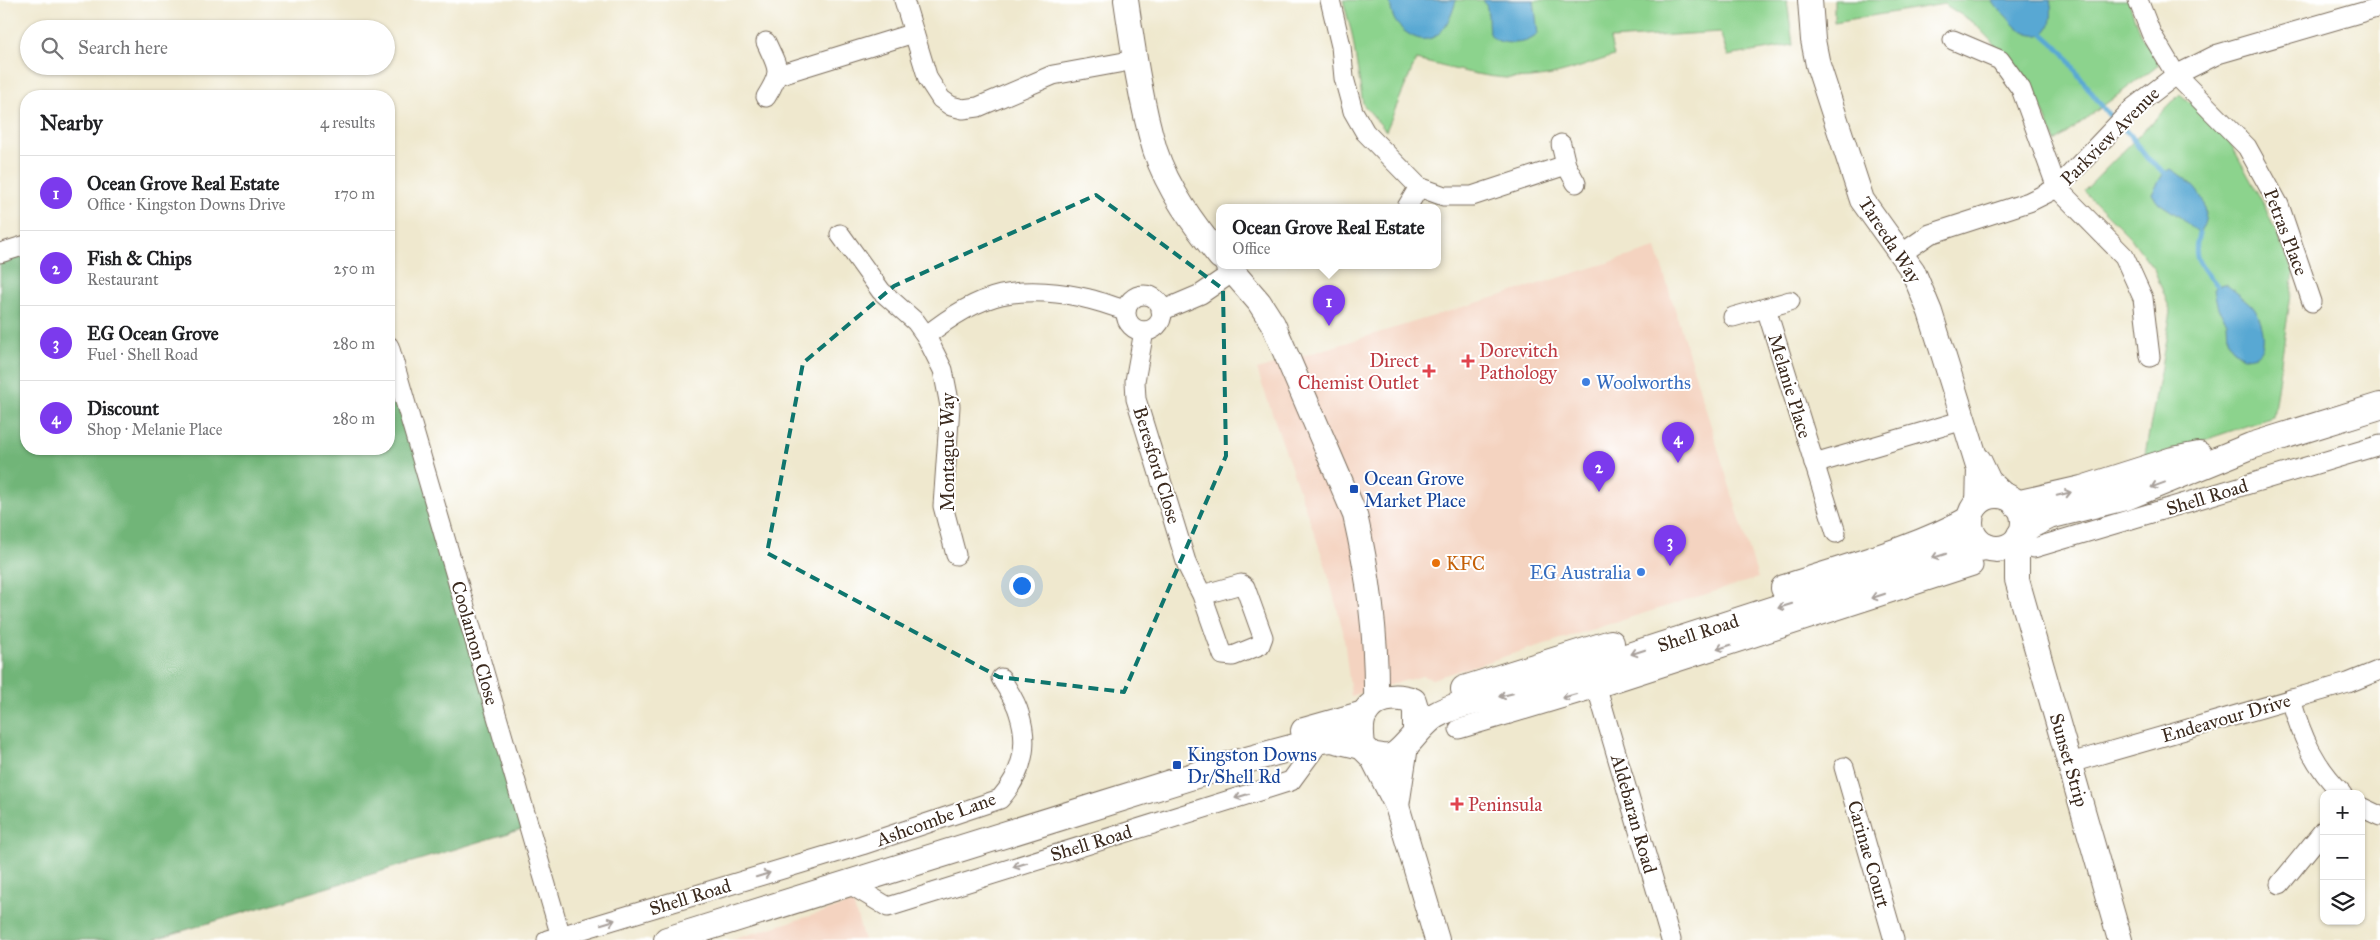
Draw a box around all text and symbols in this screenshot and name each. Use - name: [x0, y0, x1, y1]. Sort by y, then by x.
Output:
- search box: [20, 20, 395, 75]
- icon: search: [38, 34, 66, 62]
- text: Search here: [78, 36, 168, 59]
- street label: Parkview Avenue: [2056, 82, 2164, 190]
- text: Nearby: [40, 110, 103, 136]
- text: 4 results: [320, 113, 375, 132]
- text: Ocean Grove Real Estate: [87, 172, 280, 195]
- text: 1: [53, 184, 59, 203]
- text: 170 m: [334, 184, 375, 203]
- street label: Petras Place: [2259, 185, 2313, 279]
- street label: Tareeda Way: [1854, 193, 1927, 288]
- text: Office · Kingston Downs Drive: [87, 195, 285, 214]
- popup: [1216, 204, 1441, 269]
- text: Ocean Grove Real Estate: [1232, 216, 1425, 239]
- text: Office: [1232, 239, 1271, 258]
- text: Fish & Chips: [87, 247, 192, 270]
- text: 2: [52, 259, 60, 278]
- text: 250 m: [334, 259, 375, 278]
- text: Restaurant: [87, 270, 159, 289]
- pin: 1: [1313, 285, 1345, 326]
- text: EG Ocean Grove: [87, 322, 219, 345]
- street label: Melanie Place: [1763, 331, 1817, 441]
- text: 3: [53, 334, 59, 353]
- text: 280 m: [332, 334, 375, 353]
- place label: Dorevitch Pathology: [1479, 339, 1559, 385]
- text: Fuel · Shell Road: [87, 345, 198, 364]
- place label: Direct Chemist Outlet: [1298, 349, 1419, 394]
- marker: Dorevitch Pathology: [1461, 354, 1475, 368]
- marker: Direct Chemist Outlet: [1423, 365, 1435, 377]
- place label: Woolworths: [1596, 371, 1691, 394]
- marker: Woolworths: [1580, 376, 1592, 388]
- street label: Montague Way: [936, 391, 960, 512]
- text: Discount: [87, 397, 159, 420]
- street label: Beresford Close: [1128, 404, 1186, 527]
- text: 4: [52, 409, 60, 428]
- text: 280 m: [332, 409, 375, 428]
- text: Shop · Melanie Place: [87, 420, 222, 439]
- pin: 4: [1662, 422, 1694, 463]
- pin: 2: [1583, 451, 1615, 492]
- place label: Ocean Grove Market Place: [1364, 467, 1466, 512]
- street label: Shell Road: [2163, 474, 2251, 520]
- one-way arrow: [2151, 481, 2166, 490]
- marker: Ocean Grove Market Place: [1348, 483, 1360, 495]
- one-way arrow: [2056, 489, 2072, 498]
- pin: 3: [1654, 525, 1686, 566]
- place label: KFC: [1446, 552, 1485, 575]
- one-way arrow: [1932, 552, 1948, 561]
- marker: KFC: [1430, 557, 1442, 569]
- place label: EG Australia: [1530, 561, 1632, 584]
- marker: EG Australia: [1635, 566, 1647, 578]
- your location: [1009, 573, 1035, 599]
- street label: Coolamon Close: [446, 578, 504, 708]
- one-way arrow: [1870, 592, 1886, 602]
- one-way arrow: [1777, 601, 1793, 611]
- street label: Shell Road: [1654, 609, 1742, 657]
- one-way arrow: [1716, 642, 1732, 652]
- one-way arrow: [1630, 648, 1646, 657]
- street label: Endeavour Drive: [2159, 689, 2293, 747]
- one-way arrow: [1499, 691, 1515, 700]
- one-way arrow: [1561, 692, 1577, 702]
- street label: Sunset Strip: [2045, 710, 2093, 810]
- place label: Kingston Downs Dr/Shell Rd: [1187, 743, 1317, 788]
- street label: Aldebaran Road: [1606, 751, 1662, 877]
- marker: Kingston Downs Dr/Shell Rd: [1171, 759, 1183, 771]
- street label: Ashcombe Lane: [872, 787, 999, 852]
- map controls: [2320, 790, 2365, 925]
- button: +: [2320, 790, 2365, 835]
- one-way arrow: [1235, 792, 1251, 801]
- place label: Peninsula: [1468, 793, 1543, 816]
- marker: Peninsula: [1450, 797, 1464, 811]
- street label: Carinae Court: [1843, 798, 1895, 910]
- street label: Shell Road: [1047, 820, 1135, 866]
- button: −: [2320, 835, 2365, 880]
- one-way arrow: [1013, 861, 1029, 871]
- one-way arrow: [755, 869, 771, 879]
- street label: Shell Road: [646, 874, 734, 920]
- button: layers: [2320, 880, 2365, 925]
- one-way arrow: [599, 916, 615, 926]

